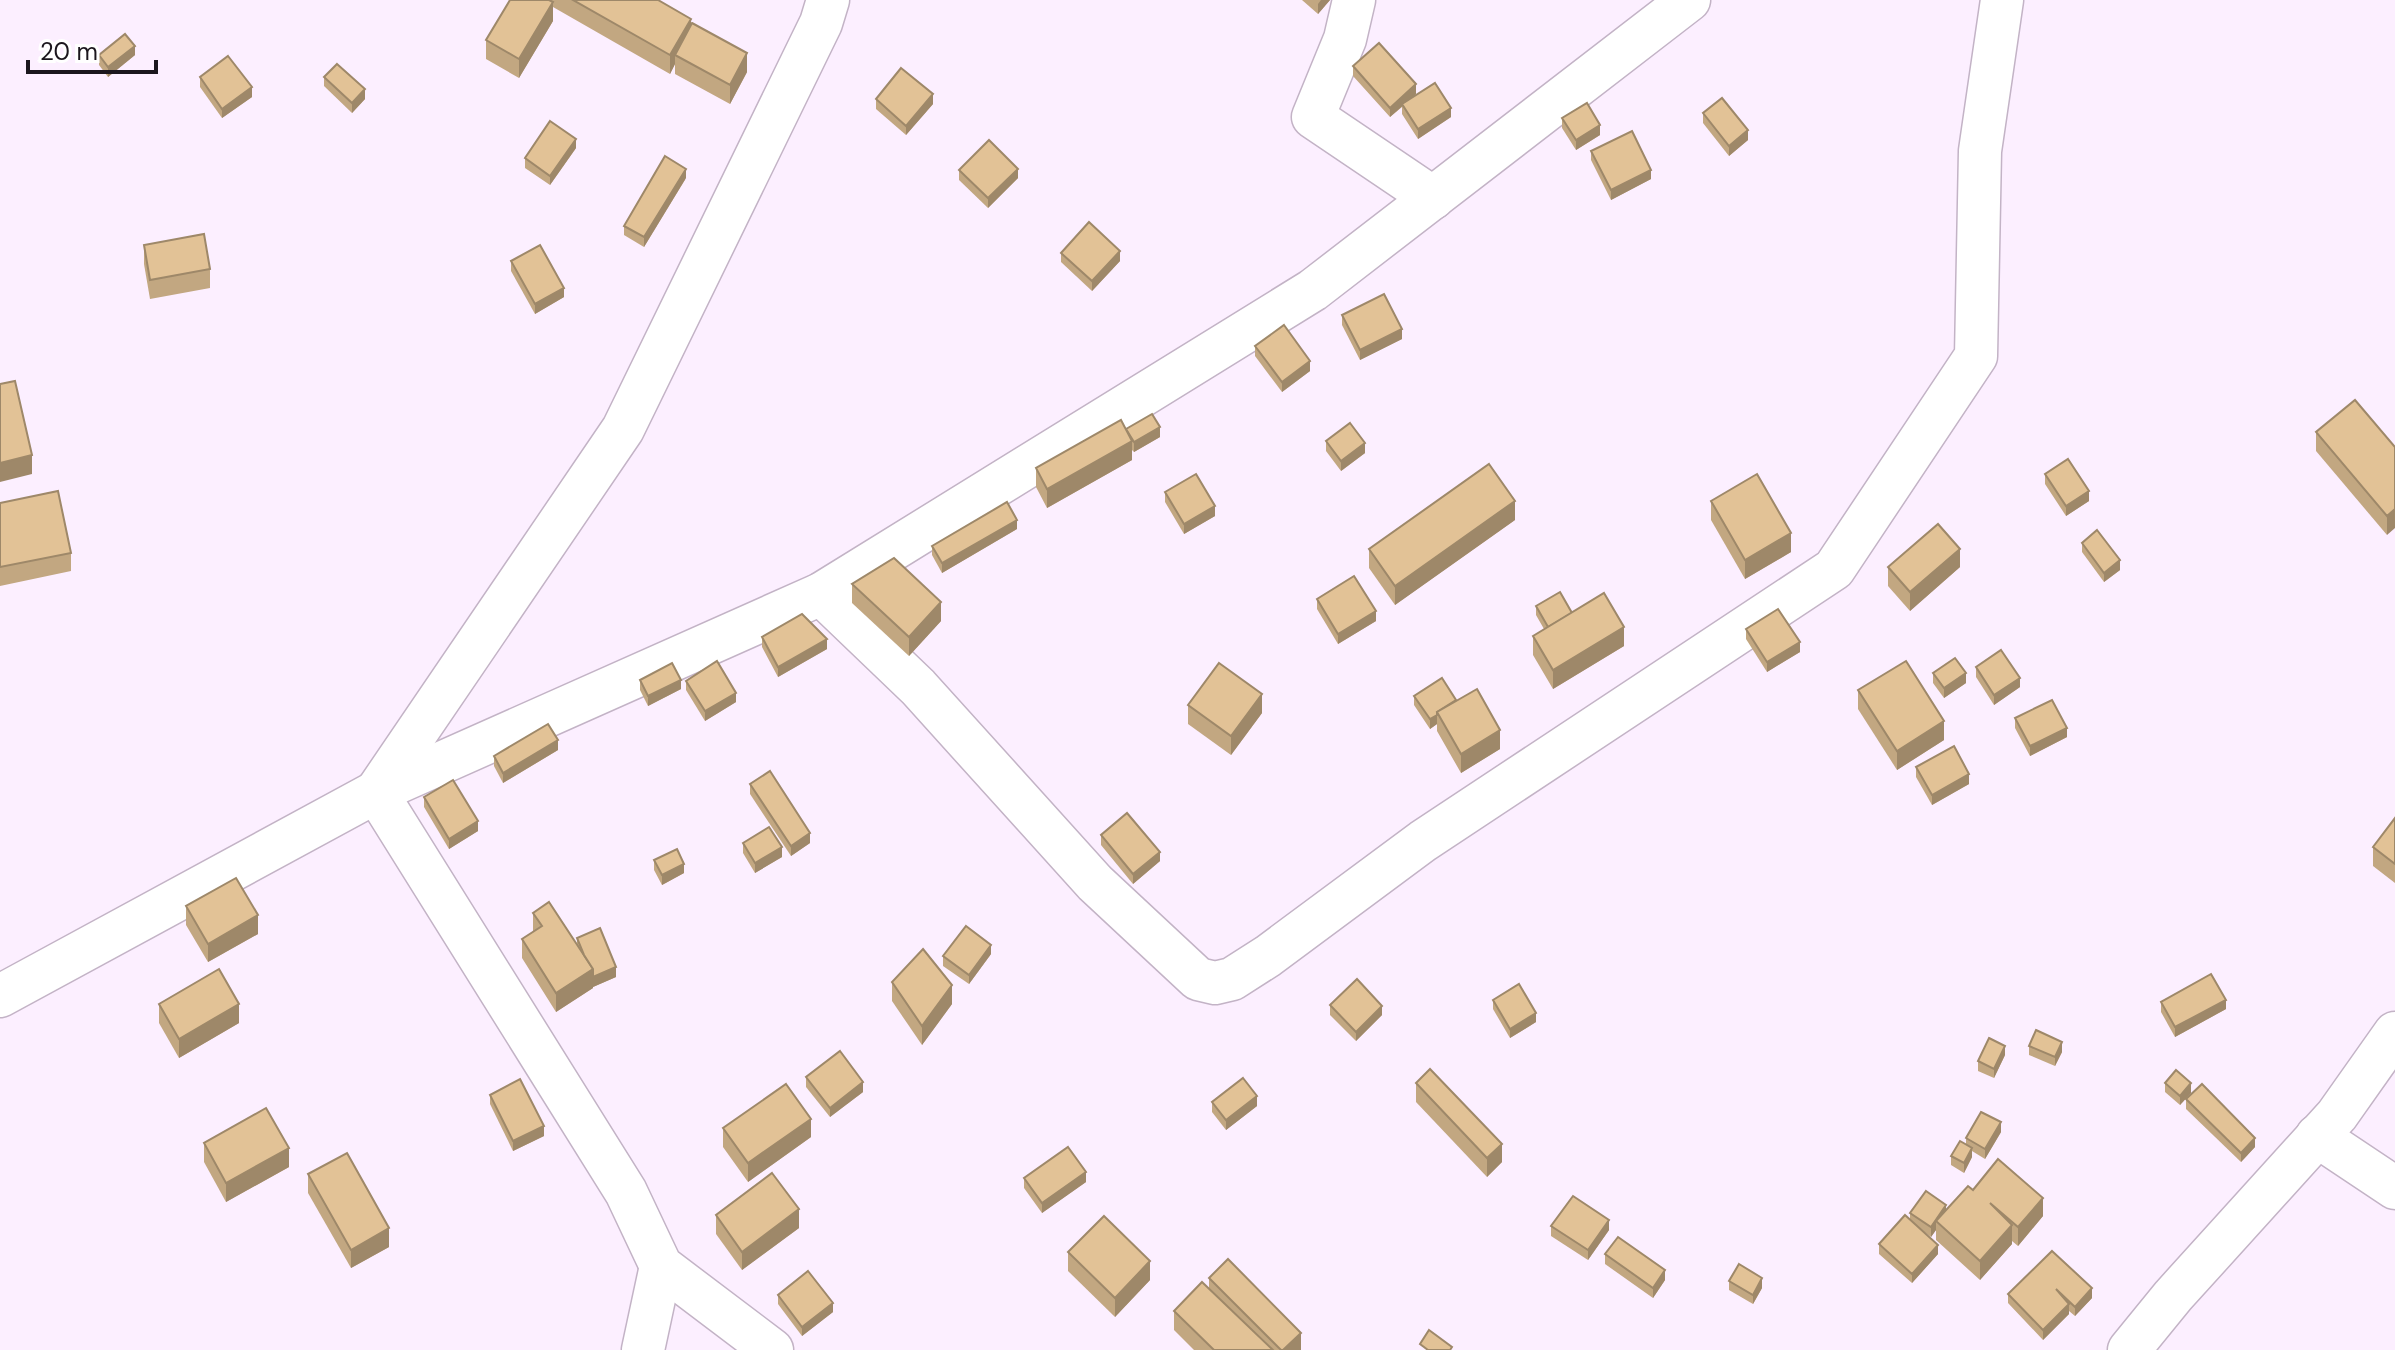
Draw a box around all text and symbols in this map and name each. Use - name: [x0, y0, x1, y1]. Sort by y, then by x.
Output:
- scale bar: [28, 24, 156, 74]
- text: 20 m: [40, 36, 98, 67]

